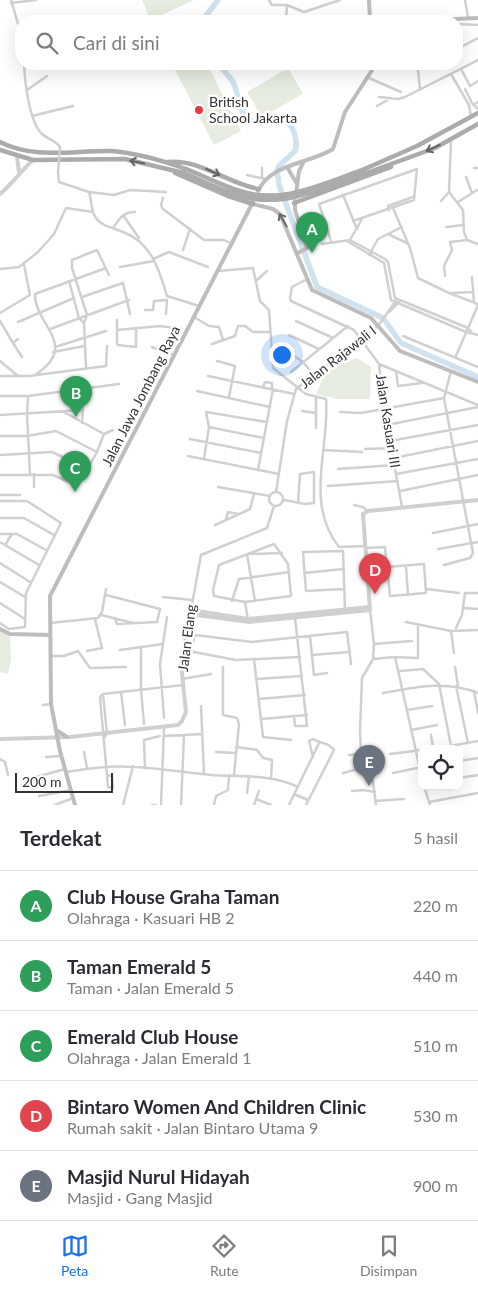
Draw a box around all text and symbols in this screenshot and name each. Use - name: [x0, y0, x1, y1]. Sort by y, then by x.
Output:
- search box: [15, 15, 463, 70]
- icon: search: [33, 29, 61, 57]
- text: Cari di sini: [73, 31, 160, 54]
- place label: British School Jakarta: [209, 93, 297, 126]
- marker: British School Jakarta: [193, 104, 205, 116]
- one-way arrow: [426, 144, 441, 154]
- one-way arrow: [129, 156, 145, 166]
- one-way arrow: [205, 168, 220, 178]
- one-way arrow: [278, 212, 288, 227]
- pin: A: [296, 212, 328, 253]
- street label: Jalan Rajawali I: [296, 322, 379, 392]
- street label: Jalan Jawa Jombang Raya: [98, 323, 183, 469]
- your location: [269, 342, 295, 368]
- street label: Jalan Kasuari III: [373, 373, 404, 469]
- pin: B: [60, 376, 92, 417]
- pin: C: [59, 451, 91, 492]
- pin: D: [359, 553, 391, 594]
- street label: Jalan Elang: [174, 603, 199, 673]
- pin: E: [353, 745, 385, 786]
- map controls: [418, 745, 463, 790]
- button: locate: [418, 745, 463, 790]
- scale bar: [15, 770, 112, 793]
- text: 200 m: [22, 773, 61, 790]
- text: Terdekat: [20, 825, 102, 850]
- text: 5 hasil: [413, 828, 458, 847]
- text: Club House Graha Taman: [67, 885, 279, 908]
- text: A: [30, 896, 42, 915]
- text: 220 m: [413, 896, 458, 915]
- text: Olahraga · Kasuari HB 2: [67, 908, 235, 927]
- text: Taman Emerald 5: [67, 955, 211, 978]
- text: B: [31, 966, 41, 985]
- text: 440 m: [413, 966, 458, 985]
- text: Taman · Jalan Emerald 5: [67, 978, 234, 997]
- text: Emerald Club House: [67, 1025, 238, 1048]
- text: C: [31, 1036, 41, 1055]
- text: 510 m: [413, 1036, 458, 1055]
- text: Olahraga · Jalan Emerald 1: [67, 1048, 252, 1067]
- text: Bintaro Women And Children Clinic: [67, 1095, 366, 1118]
- text: D: [30, 1106, 42, 1125]
- text: 530 m: [413, 1106, 458, 1125]
- text: Rumah sakit · Jalan Bintaro Utama 9: [67, 1118, 318, 1137]
- text: Masjid Nurul Hidayah: [67, 1165, 250, 1188]
- text: E: [31, 1176, 41, 1195]
- text: 900 m: [413, 1176, 458, 1195]
- text: Masjid · Gang Masjid: [67, 1188, 213, 1207]
- tab: Peta: [61, 1232, 89, 1279]
- tab: Rute: [210, 1232, 239, 1279]
- tab: Disimpan: [360, 1232, 417, 1279]

